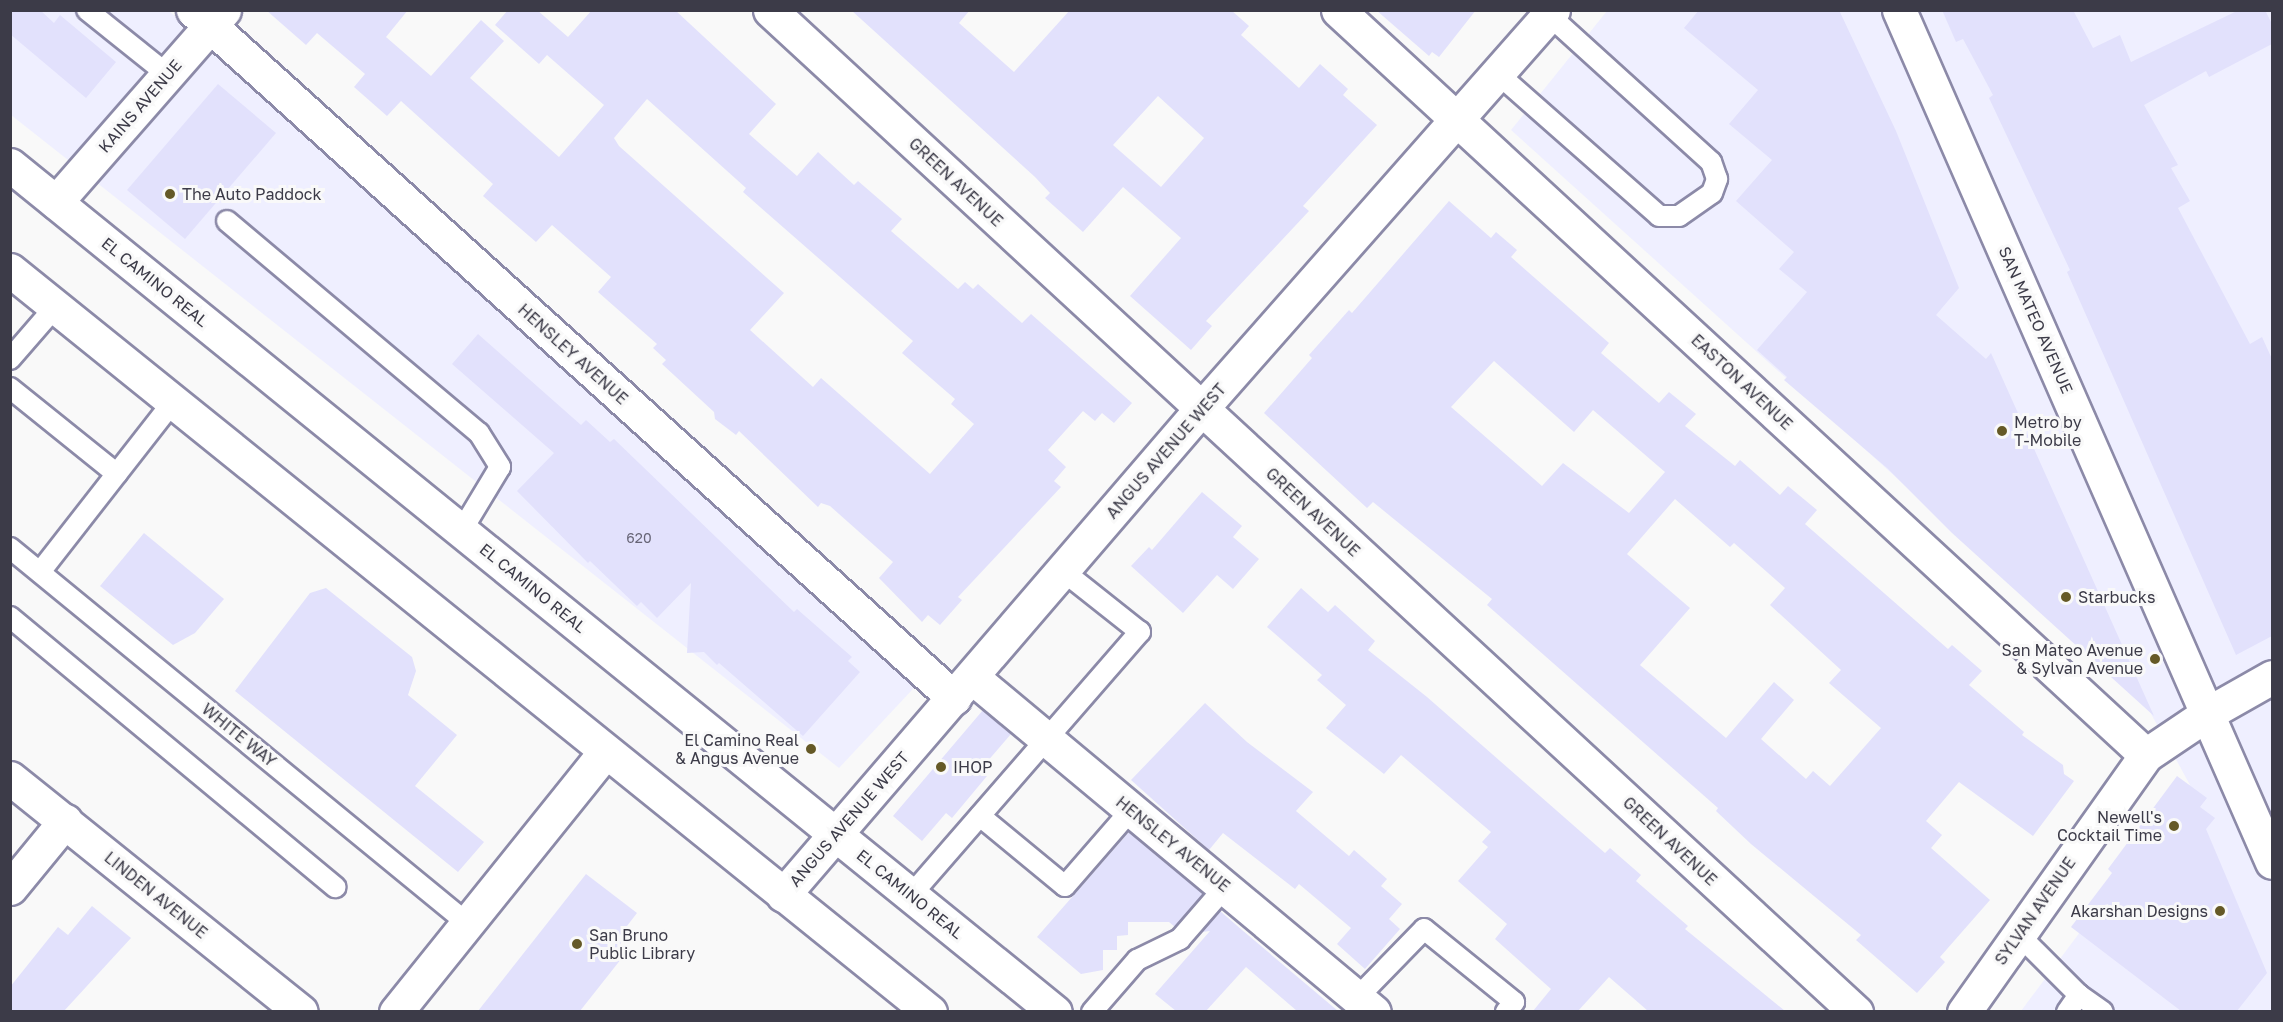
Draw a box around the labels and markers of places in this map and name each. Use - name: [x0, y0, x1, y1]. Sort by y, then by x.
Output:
- place label: The Auto Paddock: [182, 184, 322, 204]
- marker: The Auto Paddock: [163, 187, 177, 201]
- place label: Metro by T-Mobile: [2014, 412, 2082, 450]
- marker: Metro by T-Mobile: [1995, 424, 2009, 438]
- place label: Starbucks: [2078, 587, 2155, 607]
- marker: Starbucks: [2059, 590, 2073, 604]
- place label: San Mateo Avenue & Sylvan Avenue: [2001, 640, 2143, 678]
- marker: San Mateo Avenue & Sylvan Avenue: [2148, 652, 2162, 666]
- place label: El Camino Real & Angus Avenue: [675, 730, 799, 768]
- marker: El Camino Real & Angus Avenue: [804, 742, 818, 756]
- place label: IHOP: [953, 757, 993, 777]
- marker: IHOP: [934, 760, 948, 774]
- place label: Newell's Cocktail Time: [2057, 807, 2162, 845]
- marker: Newell's Cocktail Time: [2167, 819, 2181, 833]
- place label: Akarshan Designs: [2071, 901, 2208, 921]
- marker: Akarshan Designs: [2213, 904, 2227, 918]
- place label: San Bruno Public Library: [589, 925, 695, 963]
- marker: San Bruno Public Library: [570, 937, 584, 951]

